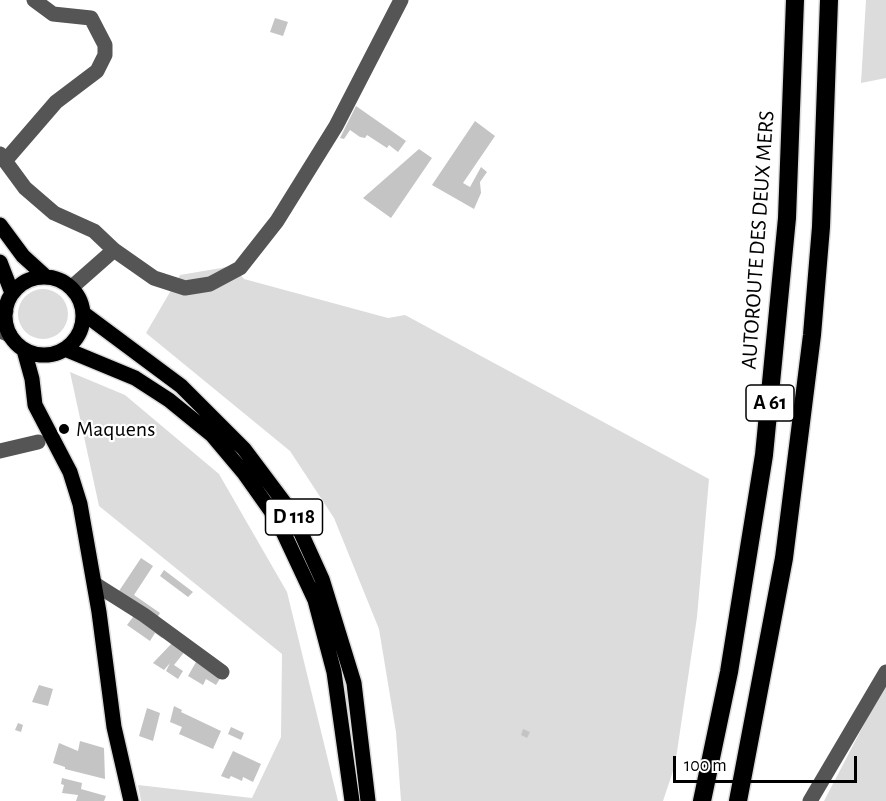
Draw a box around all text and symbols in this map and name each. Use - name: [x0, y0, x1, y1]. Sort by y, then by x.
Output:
- street label: AUTOROUTE DES DEUX MERS: [736, 110, 780, 370]
- road number: A 61: [746, 385, 794, 421]
- place label: Maquens: [76, 416, 155, 442]
- marker: Maquens: [57, 422, 71, 436]
- road number: D 118: [266, 499, 322, 535]
- scale bar: [676, 744, 860, 782]
- text: 100 m: [684, 757, 727, 775]

